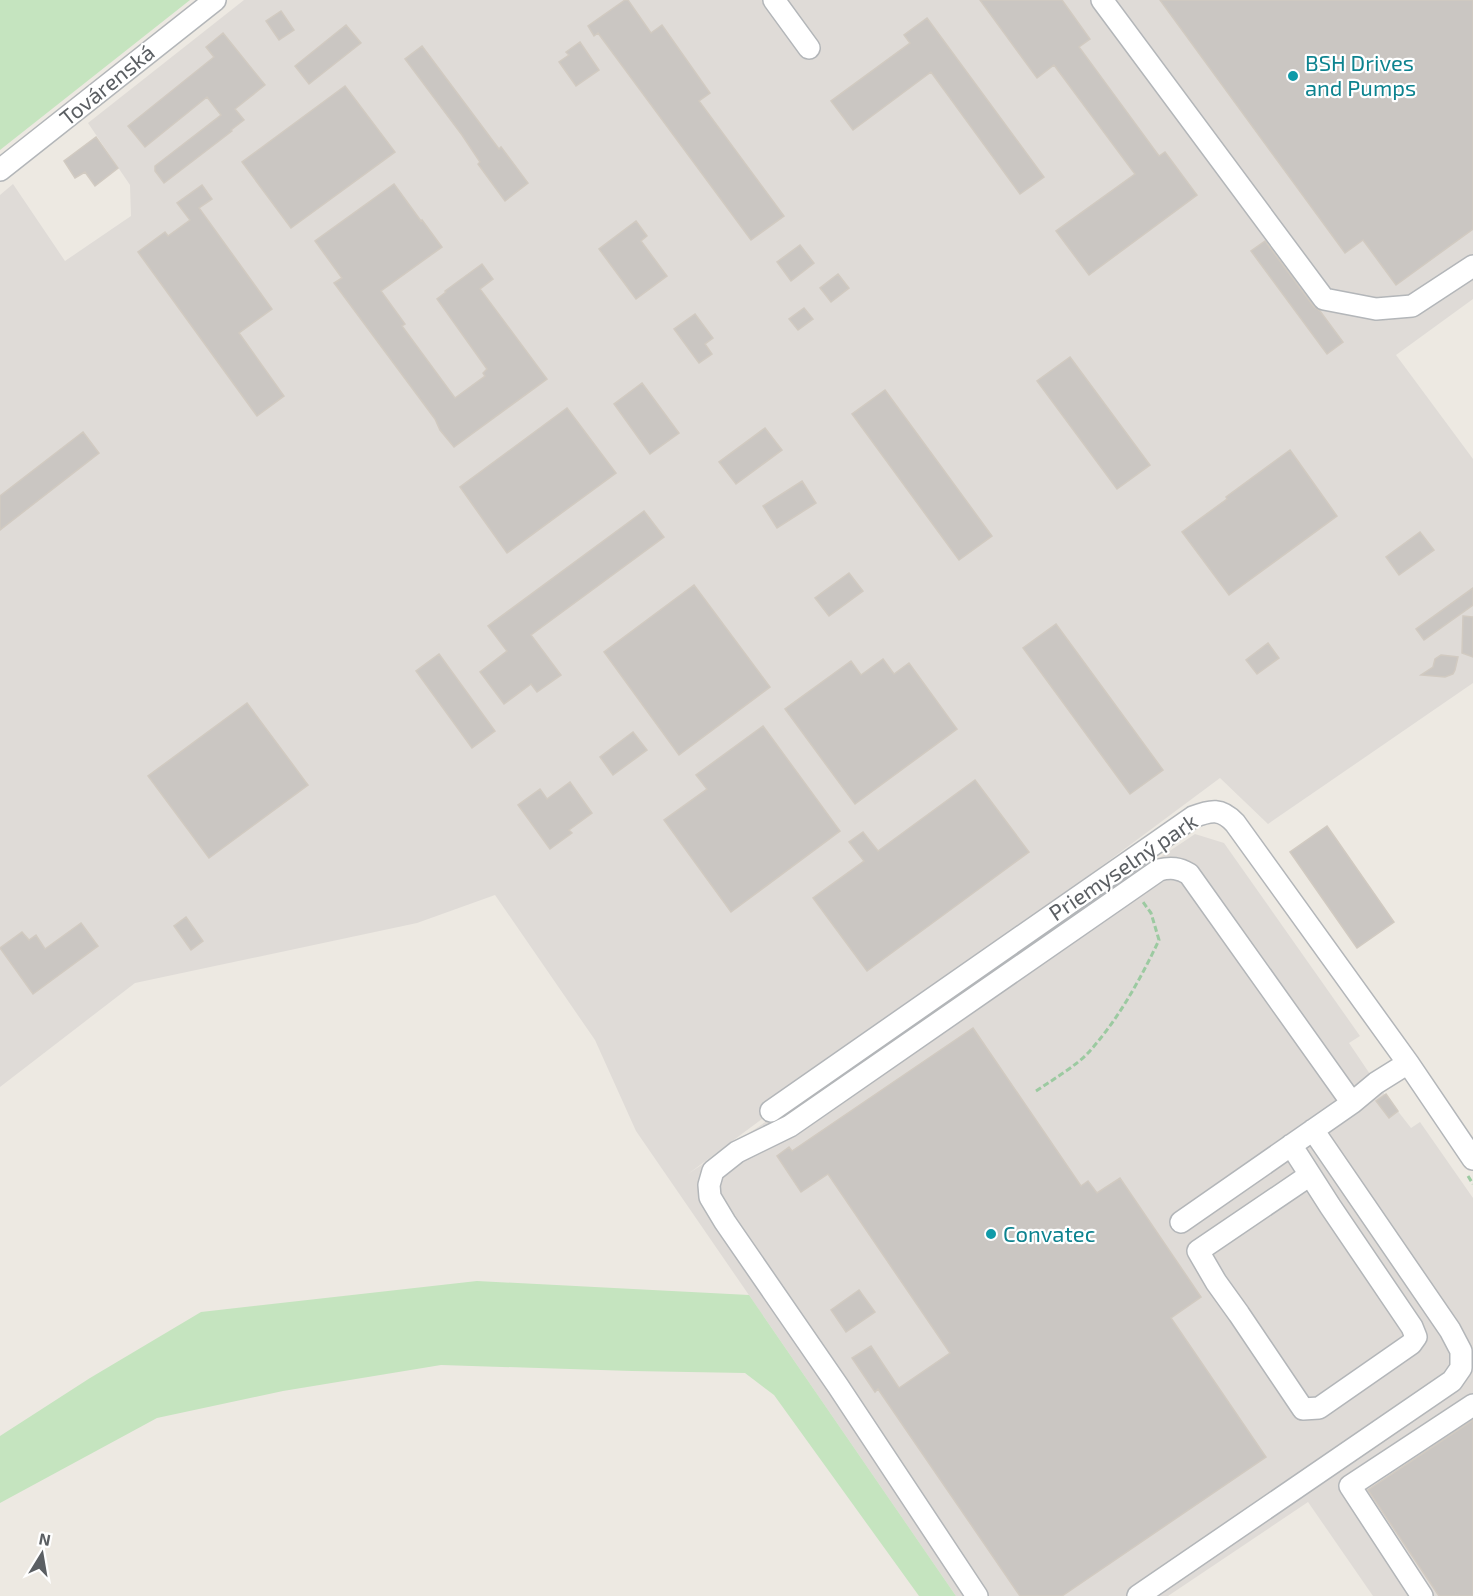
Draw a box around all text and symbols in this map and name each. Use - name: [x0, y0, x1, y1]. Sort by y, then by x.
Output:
- street label: Továrenská: [54, 38, 159, 130]
- place label: BSH Drives and Pumps: [1305, 49, 1416, 100]
- marker: BSH Drives and Pumps: [1286, 69, 1300, 83]
- street label: Priemyselný park: [1043, 807, 1202, 925]
- place label: Convatec: [1003, 1220, 1095, 1246]
- marker: Convatec: [984, 1227, 998, 1241]
- north arrow: [12, 1524, 72, 1584]
- text: N: [37, 1528, 52, 1549]

